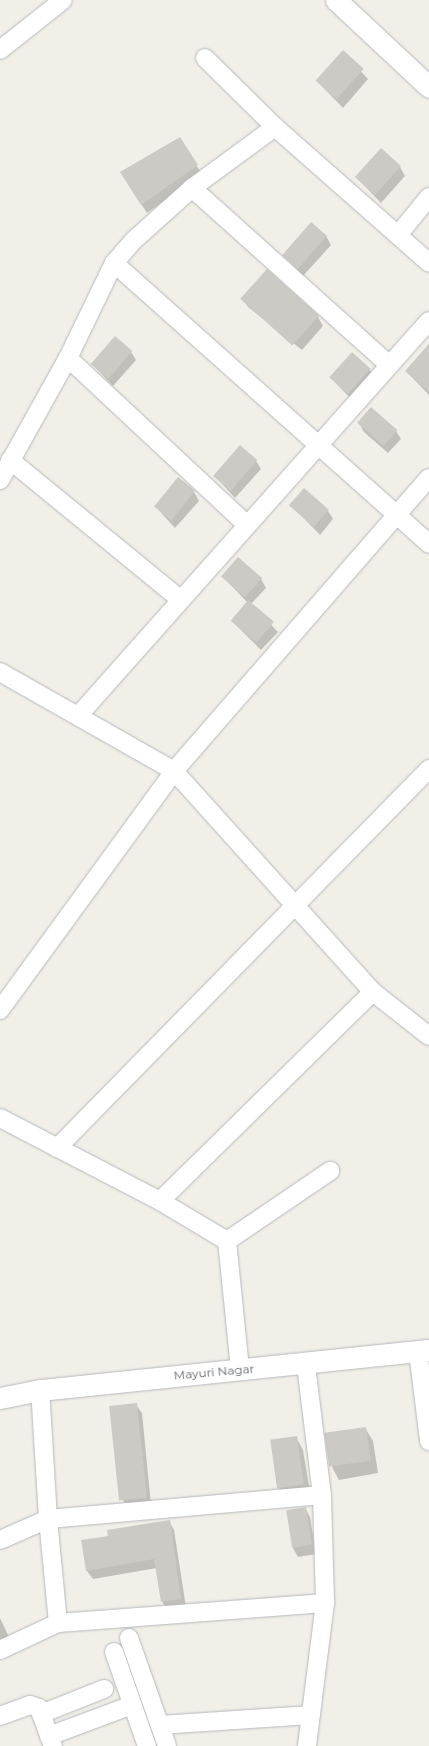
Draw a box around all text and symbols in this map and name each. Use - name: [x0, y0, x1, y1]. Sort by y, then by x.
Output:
- street label: Mayuri Nagar: [173, 1361, 255, 1383]

